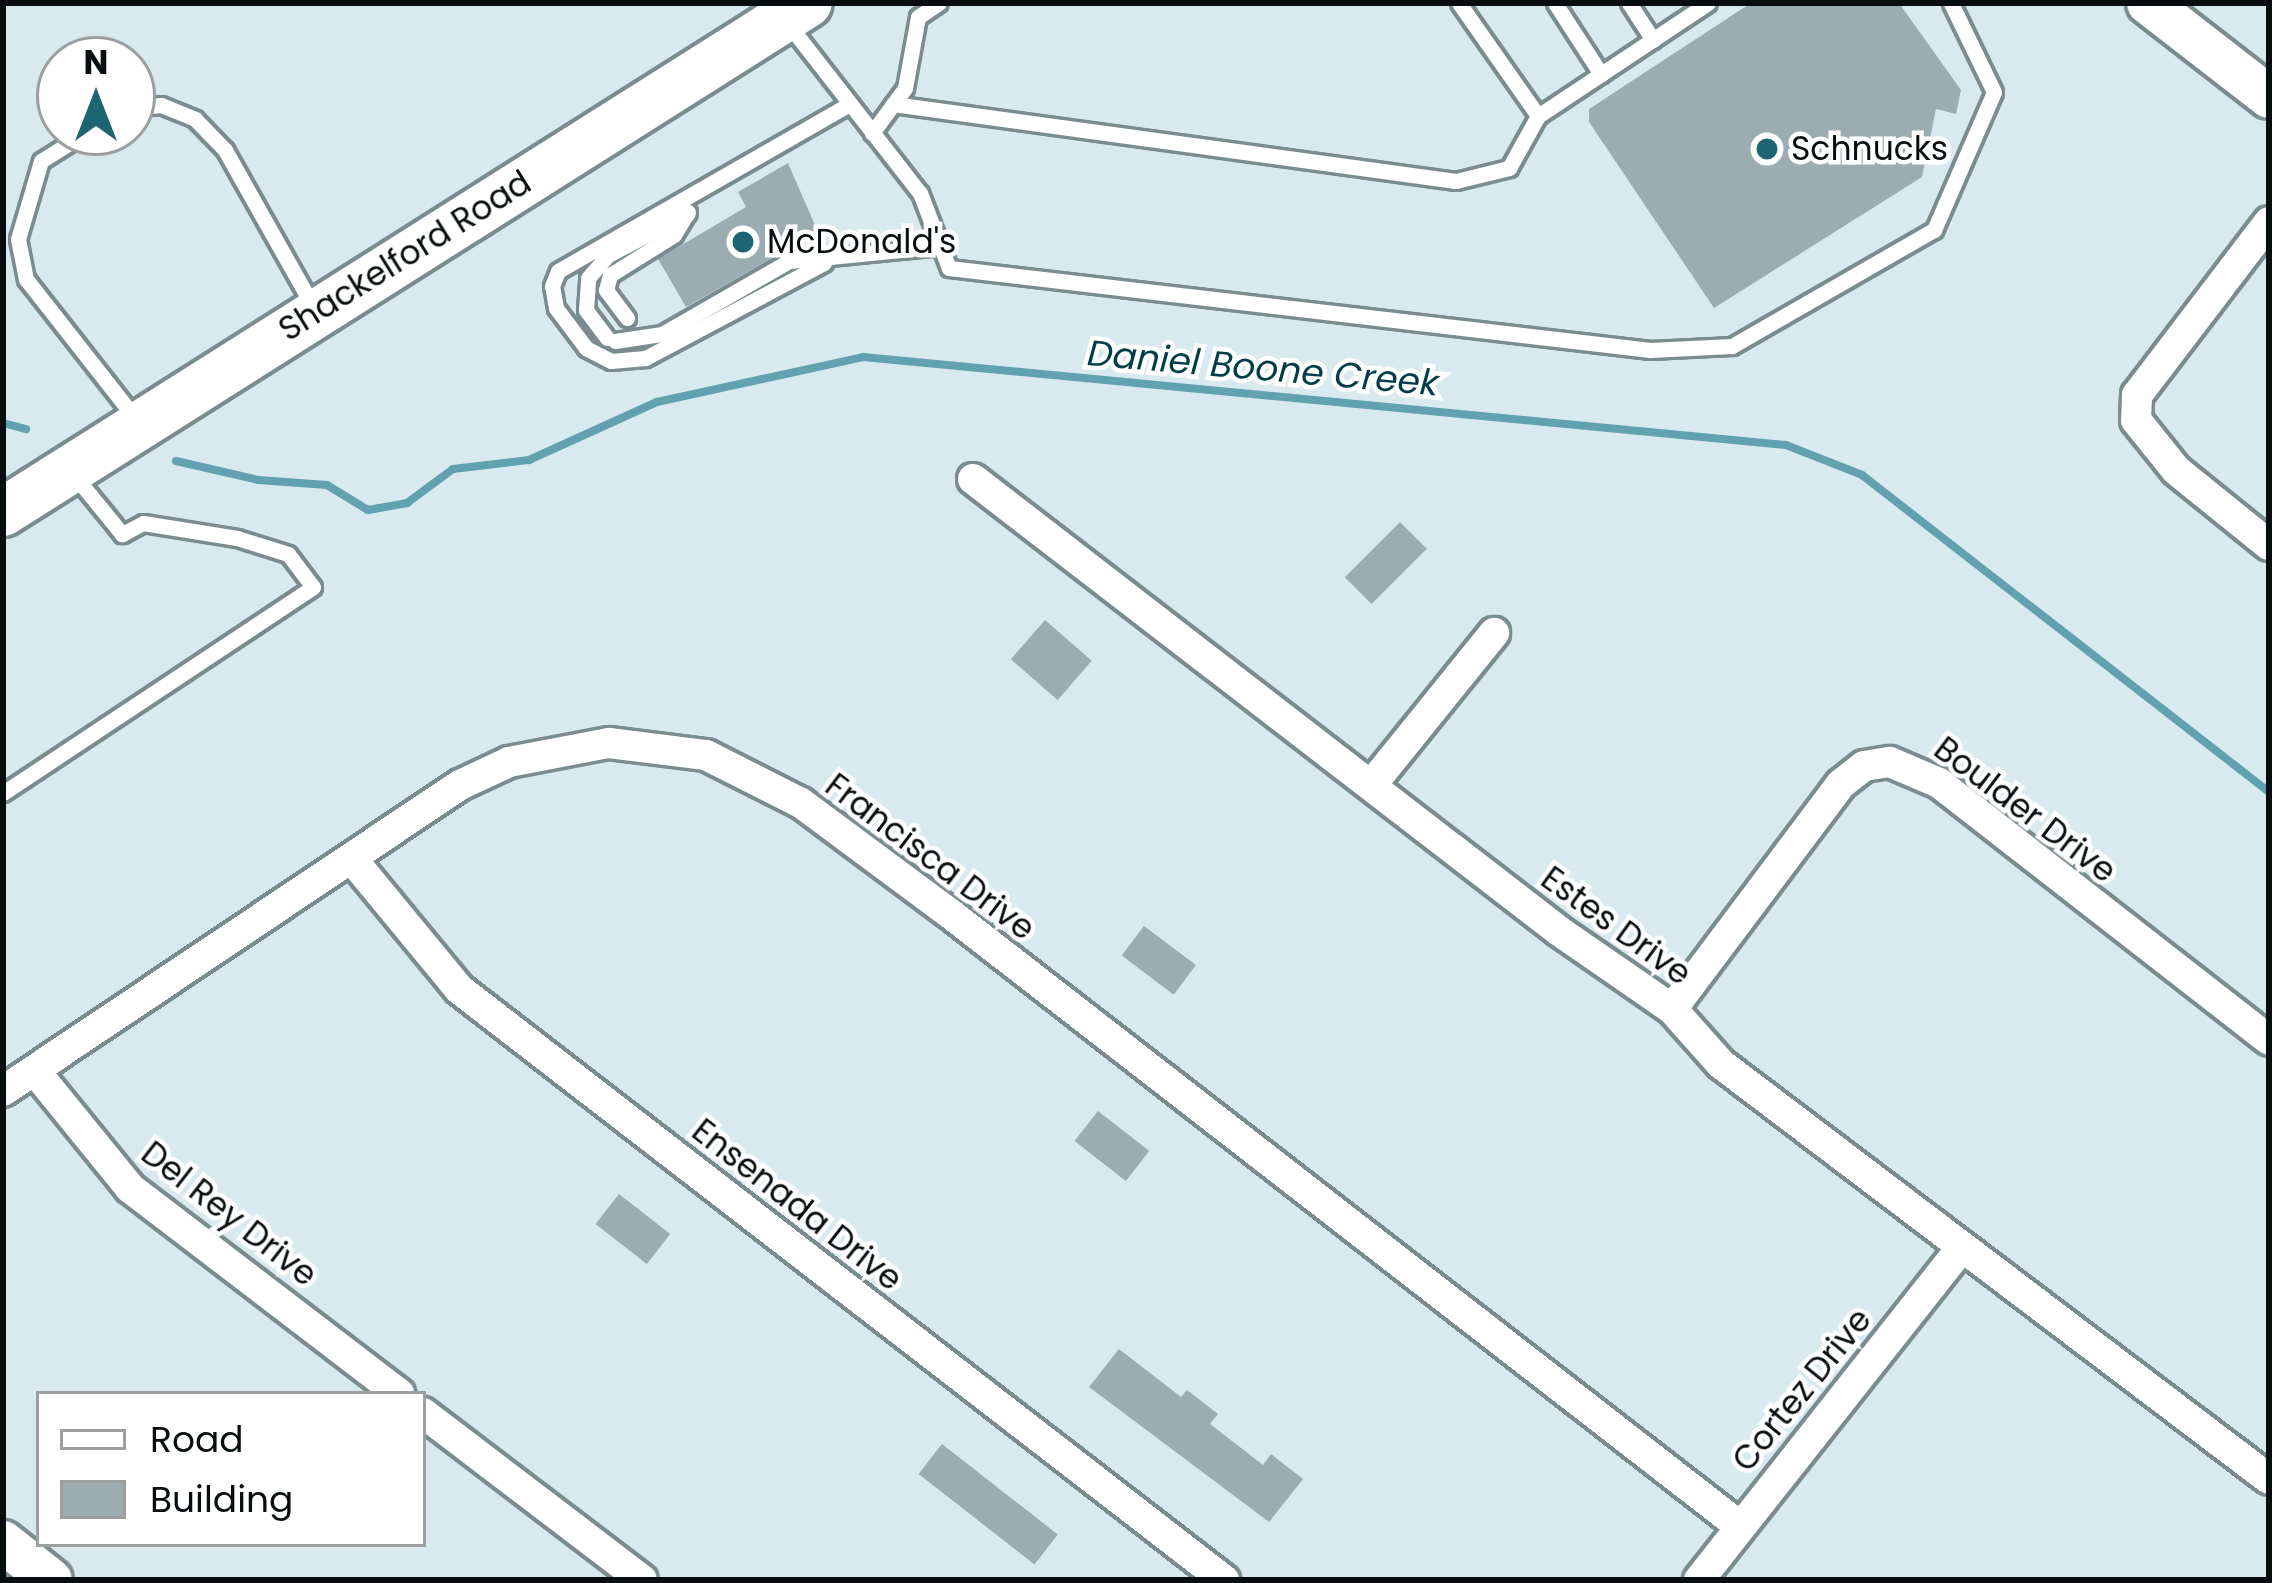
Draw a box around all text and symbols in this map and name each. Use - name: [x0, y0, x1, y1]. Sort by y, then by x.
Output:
- north arrow: [36, 36, 156, 156]
- text: N: [84, 39, 108, 86]
- place label: Schnucks: [1791, 129, 1948, 169]
- marker: Schnucks: [1754, 136, 1780, 162]
- street label: Shackelford Road: [272, 162, 538, 350]
- place label: McDonald's: [767, 222, 956, 262]
- marker: McDonald's: [730, 229, 756, 255]
- water label: Daniel Boone Creek: [1086, 331, 1440, 405]
- street label: Boulder Drive: [1926, 729, 2124, 891]
- street label: Francisca Drive: [818, 765, 1042, 949]
- street label: Estes Drive: [1533, 858, 1699, 994]
- street label: Ensenada Drive: [684, 1111, 910, 1299]
- street label: Del Rey Drive: [134, 1133, 324, 1295]
- street label: Cortez Drive: [1724, 1301, 1880, 1479]
- legend: [36, 1391, 426, 1547]
- text: Road: [150, 1414, 244, 1465]
- text: Building: [150, 1474, 293, 1525]

